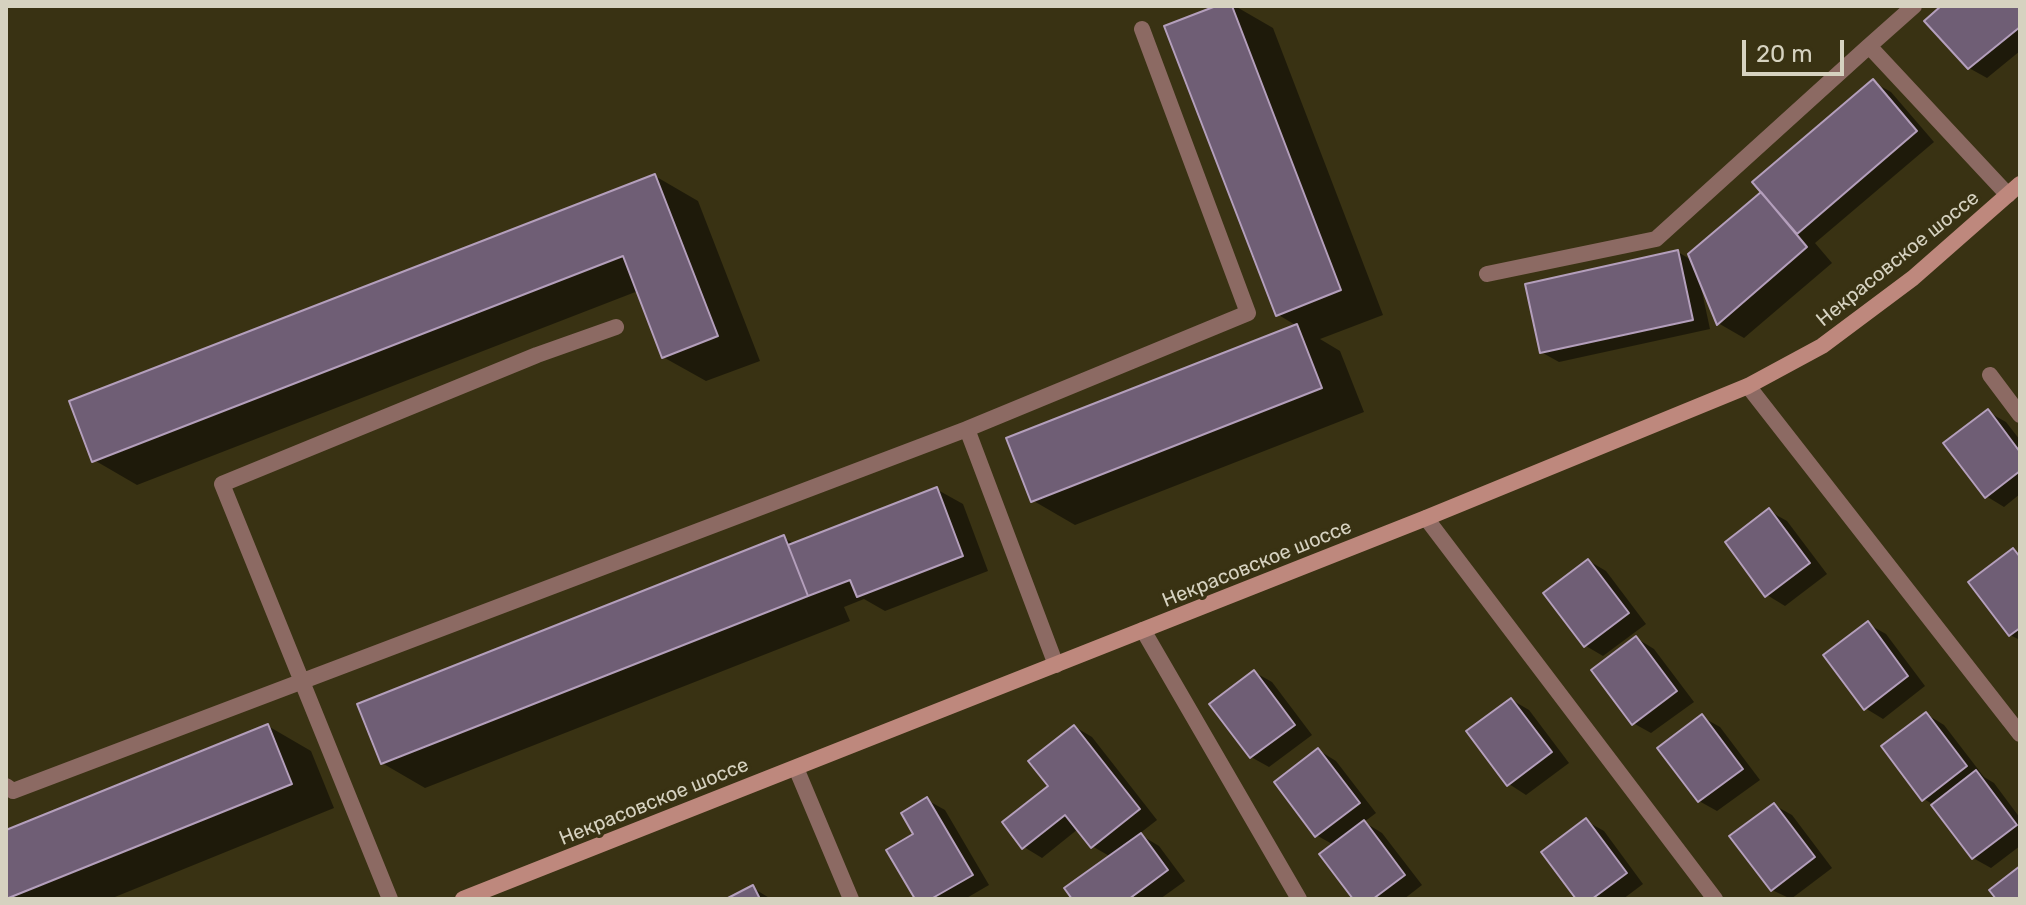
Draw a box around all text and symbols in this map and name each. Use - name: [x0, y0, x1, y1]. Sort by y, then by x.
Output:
- scale bar: [1746, 24, 1848, 74]
- text: 20 m: [1756, 40, 1813, 68]
- street label: Некрасовское шоссе: [1812, 186, 1984, 332]
- street label: Некрасовское шоссе: [1159, 515, 1355, 613]
- street label: Некрасовское шоссе: [556, 753, 752, 851]

